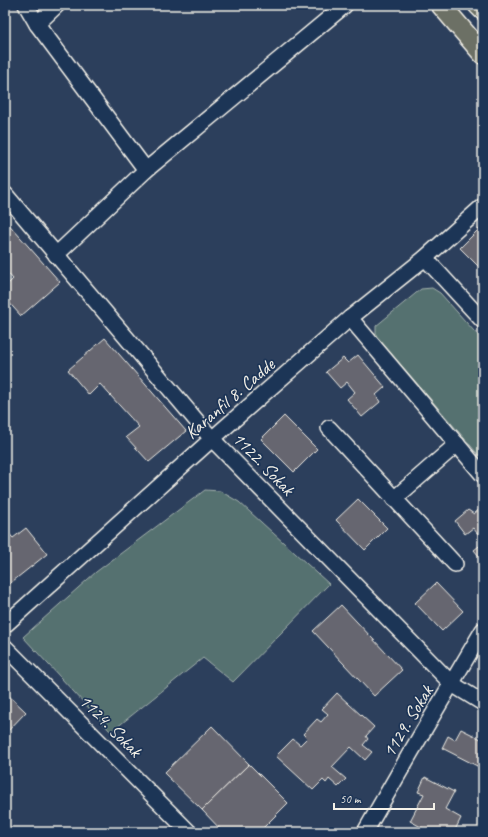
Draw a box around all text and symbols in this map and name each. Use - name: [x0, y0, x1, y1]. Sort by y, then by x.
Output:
- street label: Karanfil 8. Cadde: [180, 352, 281, 444]
- street label: 1122. Sokak: [227, 427, 300, 501]
- street label: 1129. Sokak: [377, 680, 439, 762]
- street label: 1124. Sokak: [74, 689, 148, 763]
- scale bar: [334, 785, 434, 811]
- text: 50 m: [340, 791, 362, 807]

